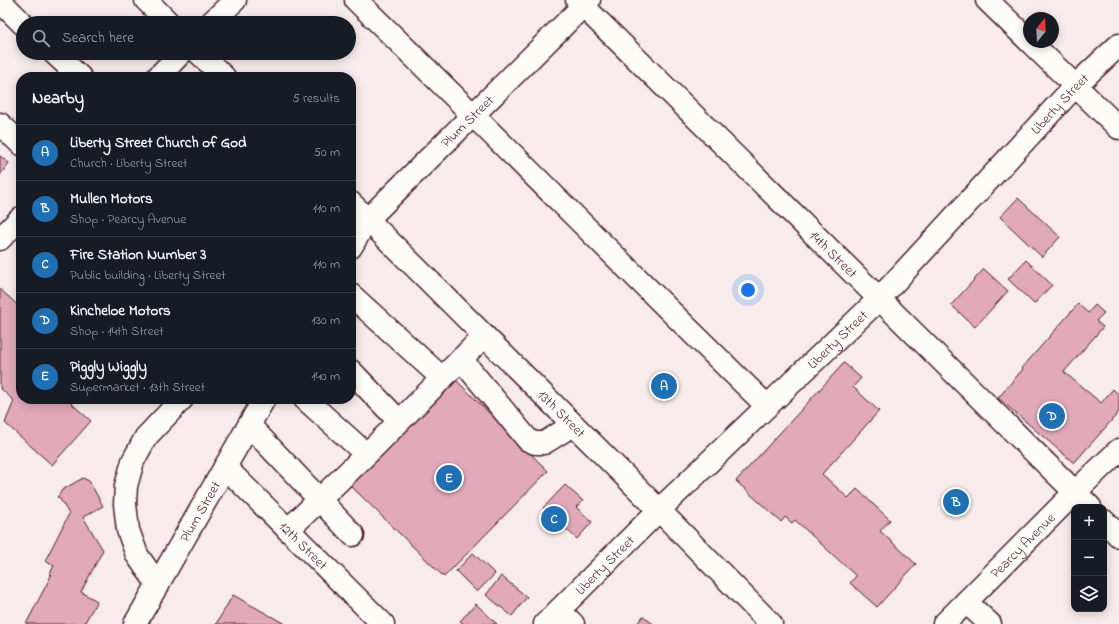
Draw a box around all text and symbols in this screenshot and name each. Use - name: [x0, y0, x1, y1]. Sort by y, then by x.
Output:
- north arrow: [1023, 12, 1059, 48]
- search box: [16, 16, 356, 60]
- icon: search: [30, 27, 52, 49]
- text: Search here: [62, 27, 134, 49]
- street label: Liberty Street: [1026, 69, 1094, 140]
- text: Nearby: [32, 86, 84, 111]
- text: 5 results: [292, 89, 340, 108]
- street label: Plum Street: [437, 91, 499, 153]
- text: Liberty Street Church of God: [70, 132, 246, 154]
- text: A: [41, 143, 49, 162]
- text: 50 m: [314, 143, 340, 162]
- text: Church · Liberty Street: [70, 154, 187, 173]
- text: Mullen Motors: [70, 188, 153, 210]
- text: B: [41, 199, 49, 218]
- text: 110 m: [313, 199, 340, 218]
- text: Shop · Pearcy Avenue: [70, 210, 186, 229]
- street label: 14th Street: [804, 226, 862, 284]
- text: Fire Station Number 3: [70, 244, 207, 266]
- text: C: [41, 255, 49, 274]
- text: 110 m: [313, 255, 340, 274]
- text: Public building · Liberty Street: [70, 266, 226, 285]
- your location: [738, 280, 758, 300]
- text: Kincheloe Motors: [70, 300, 171, 322]
- street label: Liberty Street: [803, 306, 873, 375]
- text: D: [40, 311, 50, 330]
- text: 130 m: [312, 311, 340, 330]
- text: Shop · 14th Street: [70, 322, 164, 341]
- text: Piggly Wiggly: [70, 356, 147, 378]
- text: E: [41, 367, 49, 386]
- text: 140 m: [312, 367, 340, 386]
- pin: A: [651, 371, 677, 401]
- text: Supermarket · 13th Street: [70, 378, 205, 397]
- street label: 13th Street: [532, 386, 590, 443]
- pin: D: [1039, 401, 1065, 431]
- pin: E: [436, 463, 462, 493]
- street label: Plum Street: [175, 477, 227, 546]
- pin: B: [943, 487, 969, 517]
- pin: C: [541, 504, 567, 534]
- map controls: [1071, 504, 1107, 612]
- button: +: [1071, 504, 1107, 540]
- street label: Pearcy Avenue: [986, 508, 1061, 584]
- street label: 12th Street: [273, 517, 332, 576]
- street label: Liberty Street: [571, 531, 640, 600]
- button: −: [1071, 540, 1107, 576]
- button: layers: [1071, 576, 1107, 612]

